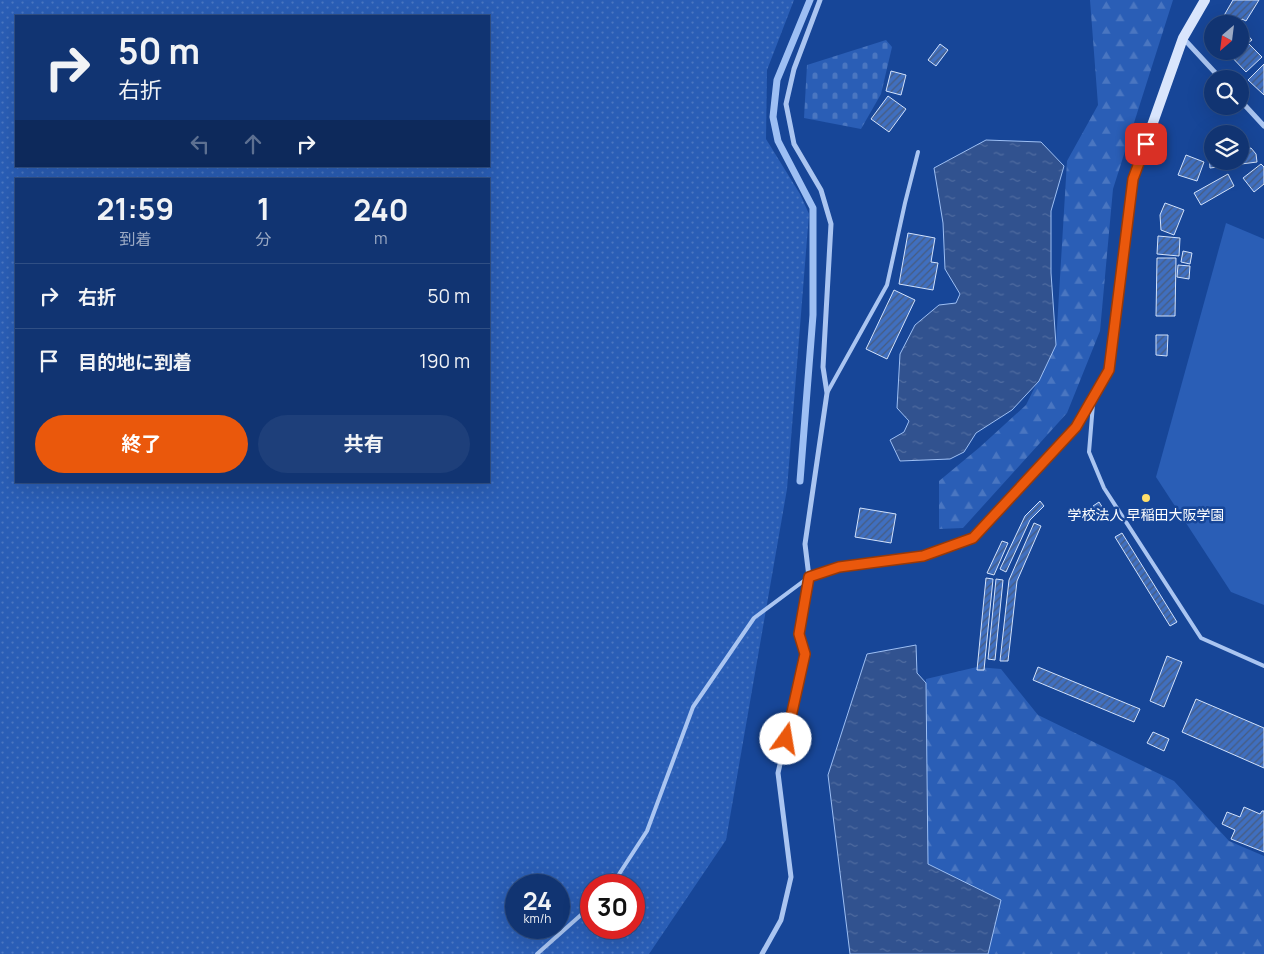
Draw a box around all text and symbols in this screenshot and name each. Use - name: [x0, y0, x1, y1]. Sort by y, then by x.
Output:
- north arrow: [1204, 15, 1249, 60]
- map controls: [1204, 15, 1249, 170]
- text: 50 m: [118, 27, 200, 75]
- icon: right: [35, 35, 100, 100]
- button: search: [1204, 70, 1249, 115]
- text: 右折: [118, 75, 162, 105]
- pin: [1125, 123, 1167, 165]
- button: layers: [1204, 125, 1249, 170]
- icon: left: [186, 130, 214, 158]
- icon: ahead: [239, 130, 267, 158]
- icon: right: [292, 130, 320, 158]
- icon: arrive: [1132, 130, 1160, 158]
- text: 21:59: [97, 188, 174, 229]
- text: 1: [257, 188, 270, 229]
- text: 240: [353, 189, 408, 230]
- text: m: [374, 227, 388, 249]
- text: 到着: [119, 228, 151, 250]
- text: 分: [256, 228, 272, 250]
- icon: right: [35, 282, 63, 310]
- text: 50 m: [428, 283, 470, 309]
- text: 右折: [78, 284, 116, 310]
- icon: arrive: [35, 347, 63, 375]
- text: 190 m: [419, 348, 470, 374]
- text: 目的地に到着: [78, 349, 192, 375]
- button: 終了: [35, 415, 248, 473]
- button: 共有: [258, 415, 470, 473]
- marker: 学校法人 早稲田大阪学園: [1140, 492, 1152, 504]
- place label: 学校法人 早稲田大阪学園: [1068, 505, 1224, 524]
- position arrow: [759, 712, 811, 764]
- speed limit sign: 30: [580, 874, 645, 939]
- text: 24: [523, 883, 552, 918]
- text: km/h: [524, 910, 551, 927]

